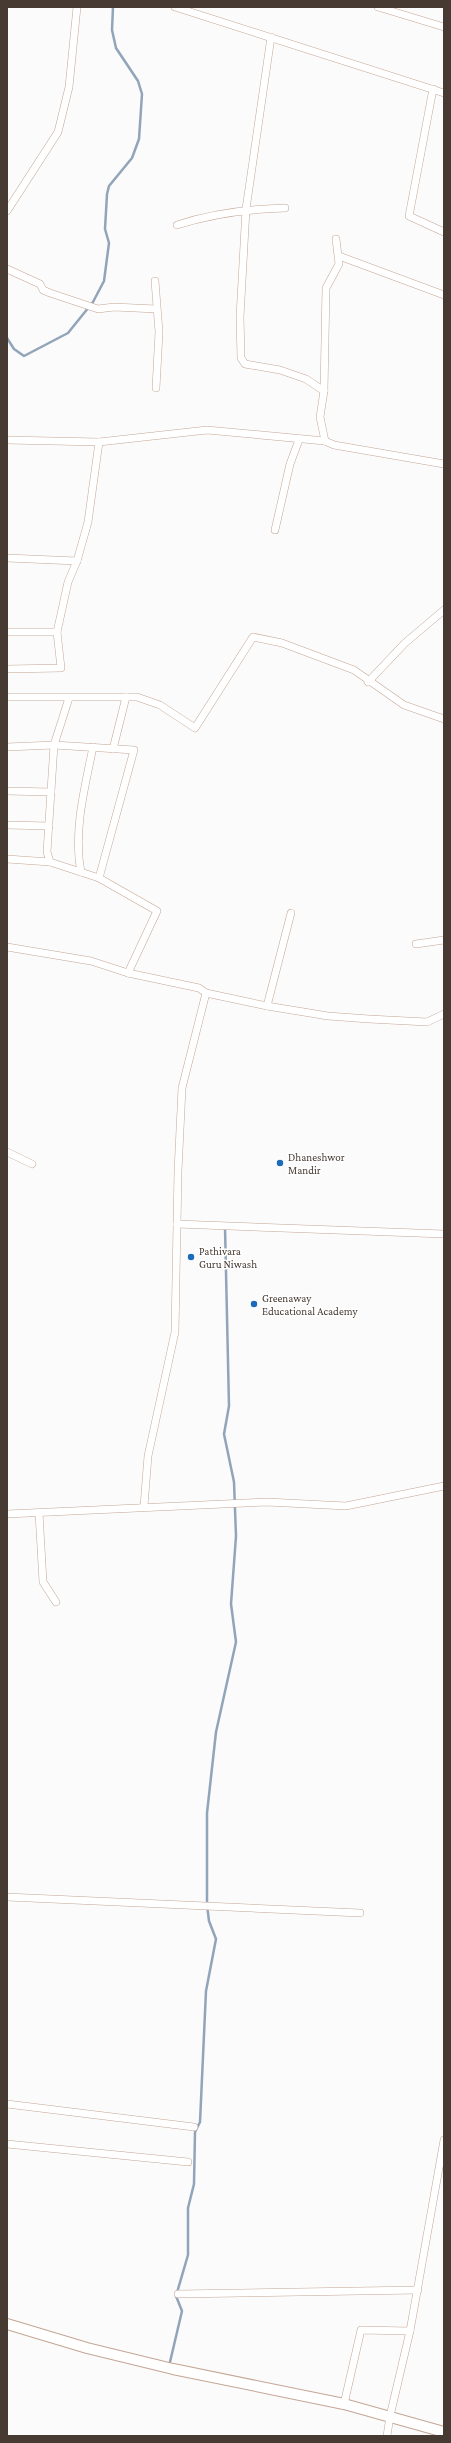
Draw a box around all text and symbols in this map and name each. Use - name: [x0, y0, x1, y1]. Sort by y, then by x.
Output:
- place label: Dhaneshwor Mandir: [288, 1151, 345, 1176]
- marker: Dhaneshwor Mandir: [275, 1158, 285, 1168]
- place label: Pathivara Guru Niwash: [199, 1245, 257, 1270]
- marker: Pathivara Guru Niwash: [186, 1252, 196, 1262]
- place label: Greenaway Educational Academy: [262, 1292, 359, 1318]
- marker: Greenaway Educational Academy: [249, 1299, 259, 1309]

